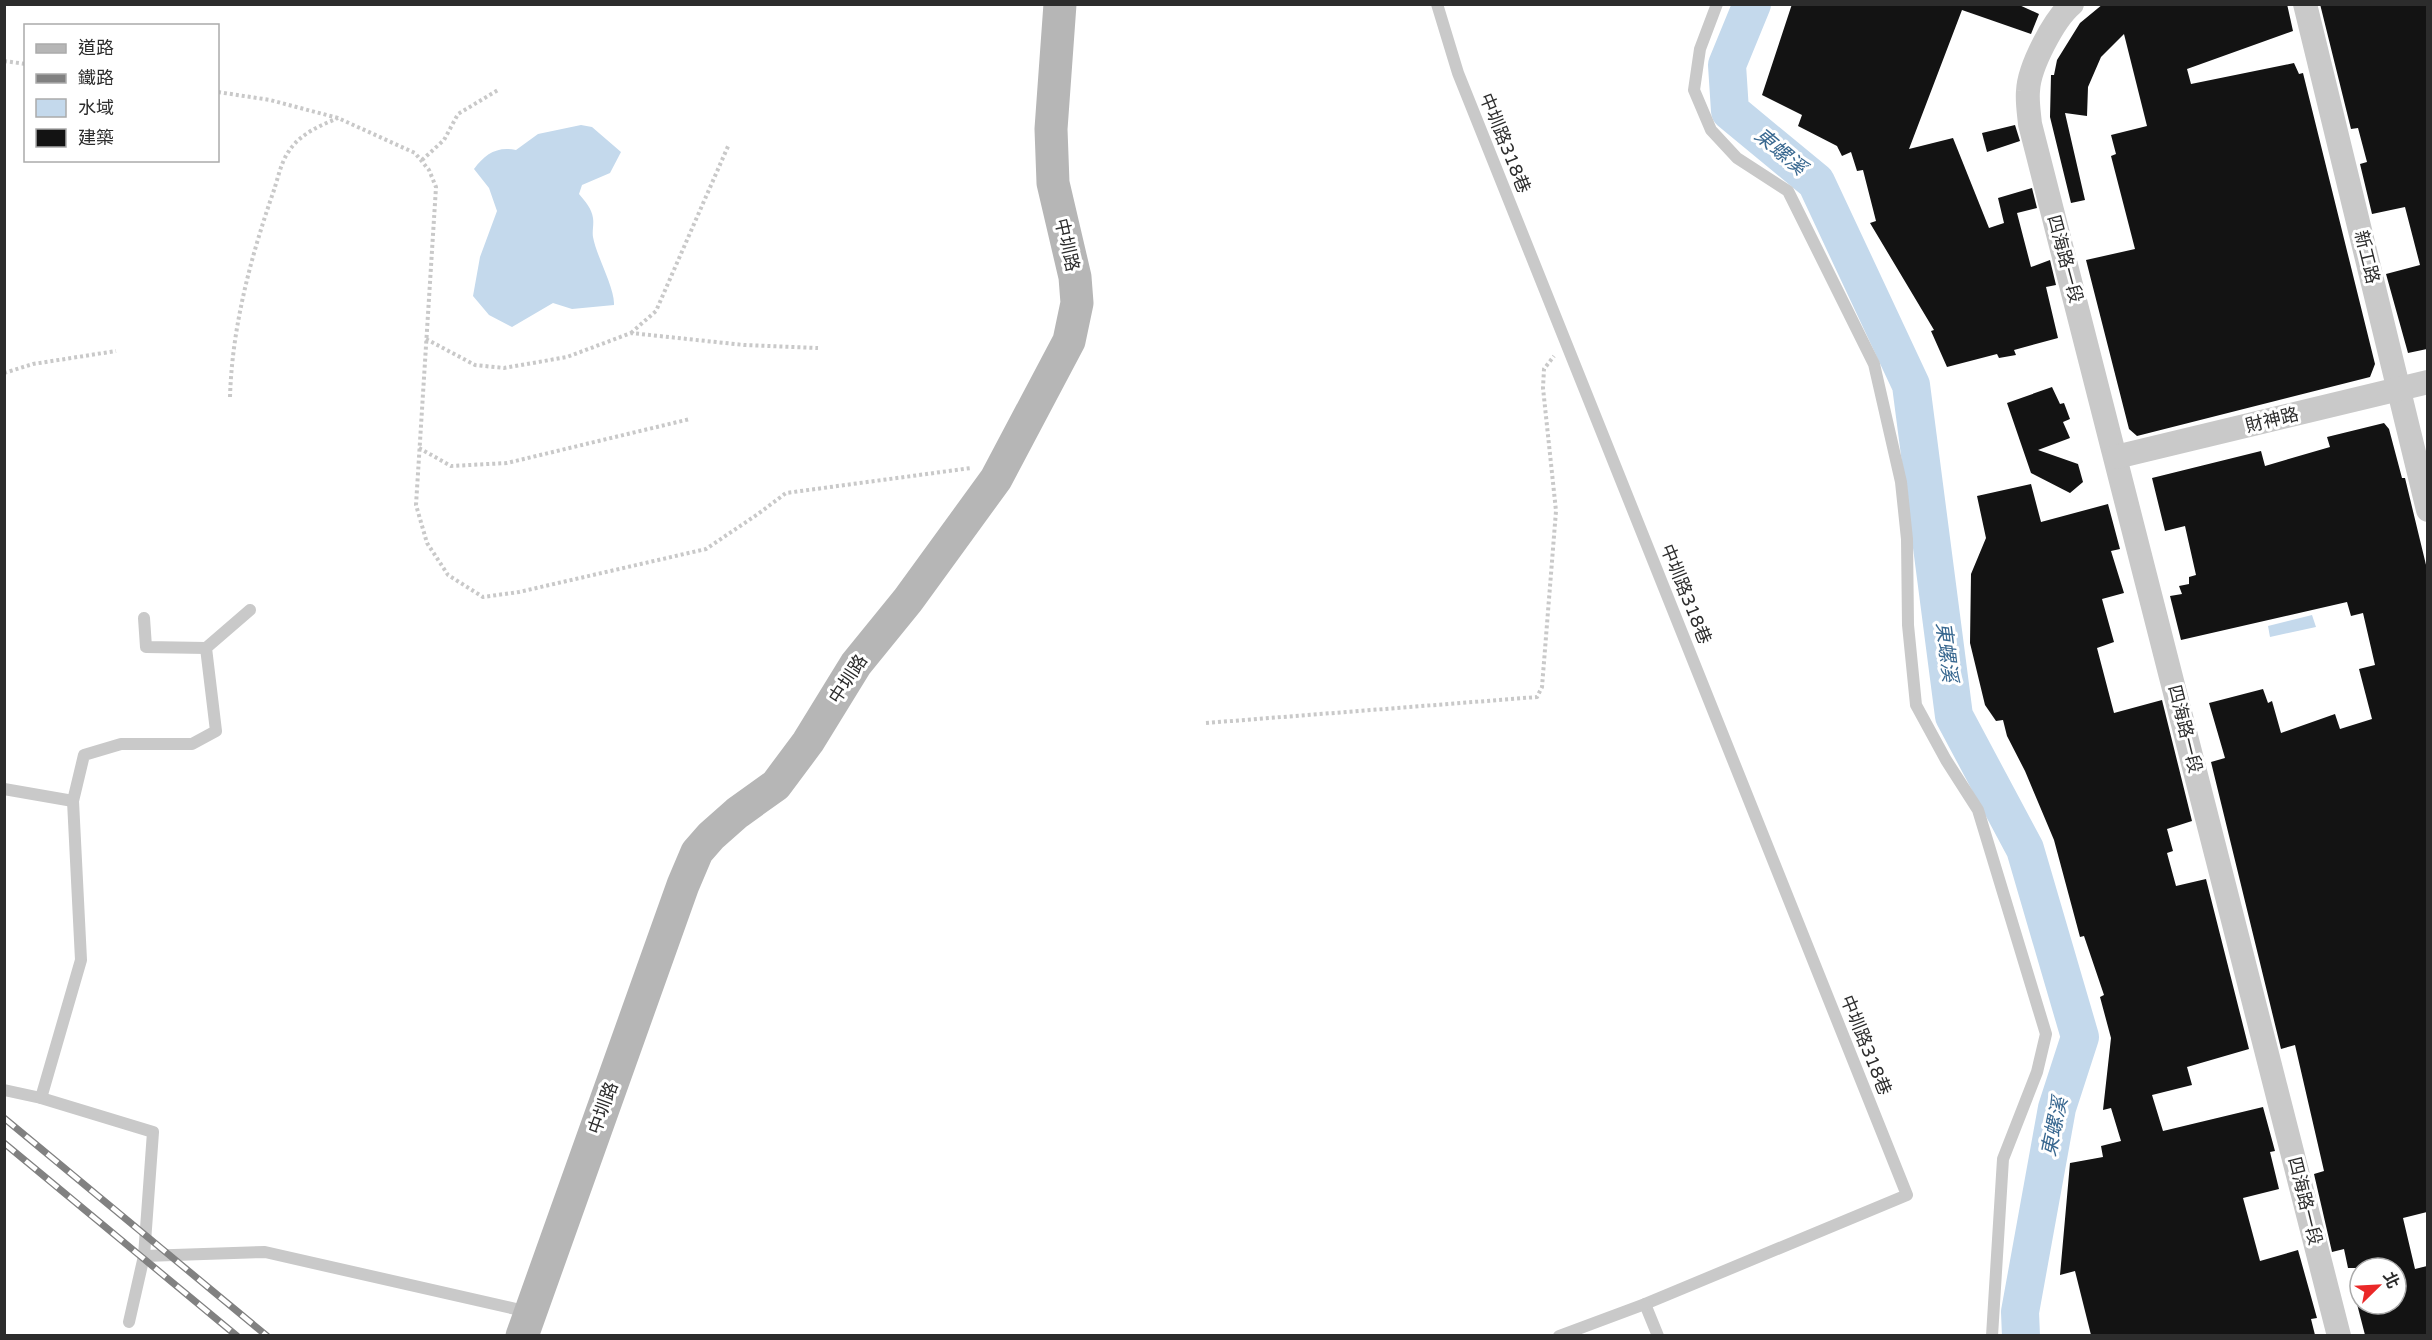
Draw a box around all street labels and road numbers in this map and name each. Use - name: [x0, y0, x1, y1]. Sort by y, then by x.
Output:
- street label: 中圳路318巷: [1475, 90, 1535, 196]
- street label: 四海路一段: [2043, 213, 2087, 305]
- street label: 中圳路: [1050, 216, 1084, 274]
- street label: 新工路: [2350, 228, 2384, 286]
- street label: 財神路: [2243, 403, 2301, 437]
- street label: 中圳路318巷: [1656, 541, 1716, 647]
- street label: 中圳路: [824, 650, 872, 708]
- street label: 四海路一段: [2163, 683, 2207, 775]
- street label: 中圳路318巷: [1836, 992, 1896, 1098]
- street label: 中圳路: [583, 1079, 623, 1137]
- street label: 四海路一段: [2283, 1155, 2327, 1247]

